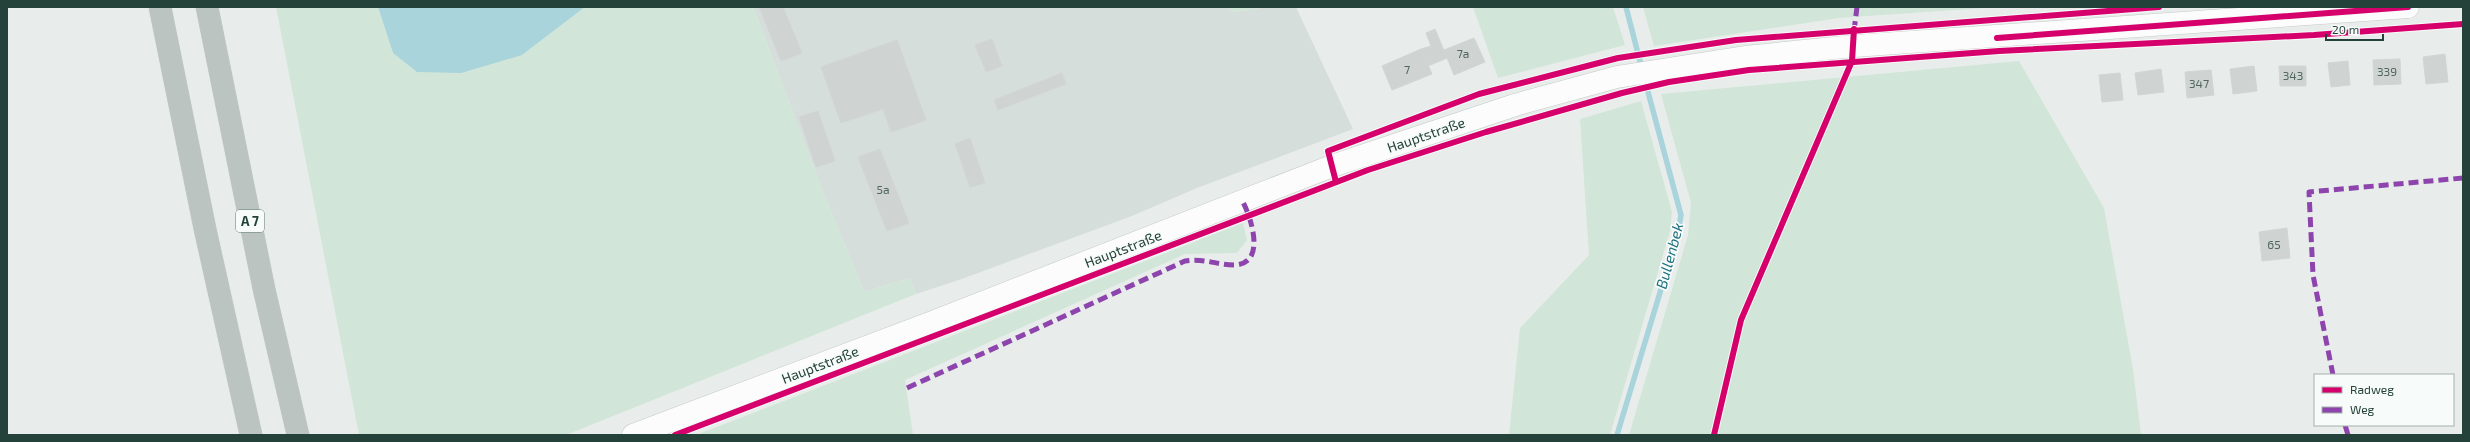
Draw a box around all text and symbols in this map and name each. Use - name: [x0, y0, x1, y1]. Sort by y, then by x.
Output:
- scale bar: [2326, 16, 2383, 42]
- text: 20 m: [2332, 22, 2359, 36]
- house number: 7a: [1457, 46, 1469, 60]
- house number: 7: [1404, 62, 1410, 76]
- house number: 339: [2377, 64, 2397, 78]
- house number: 343: [2283, 68, 2303, 82]
- house number: 347: [2189, 76, 2209, 90]
- street label: Hauptstraße: [1385, 113, 1467, 156]
- house number: 5a: [876, 182, 890, 196]
- road number: A 7: [236, 210, 264, 232]
- water label: Bullenbek: [1652, 221, 1687, 291]
- street label: Hauptstraße: [1082, 226, 1164, 271]
- house number: 65: [2267, 237, 2281, 251]
- street label: Hauptstraße: [779, 342, 861, 387]
- legend: [2314, 374, 2454, 426]
- text: Radweg: [2350, 382, 2394, 396]
- text: Weg: [2350, 402, 2375, 416]

